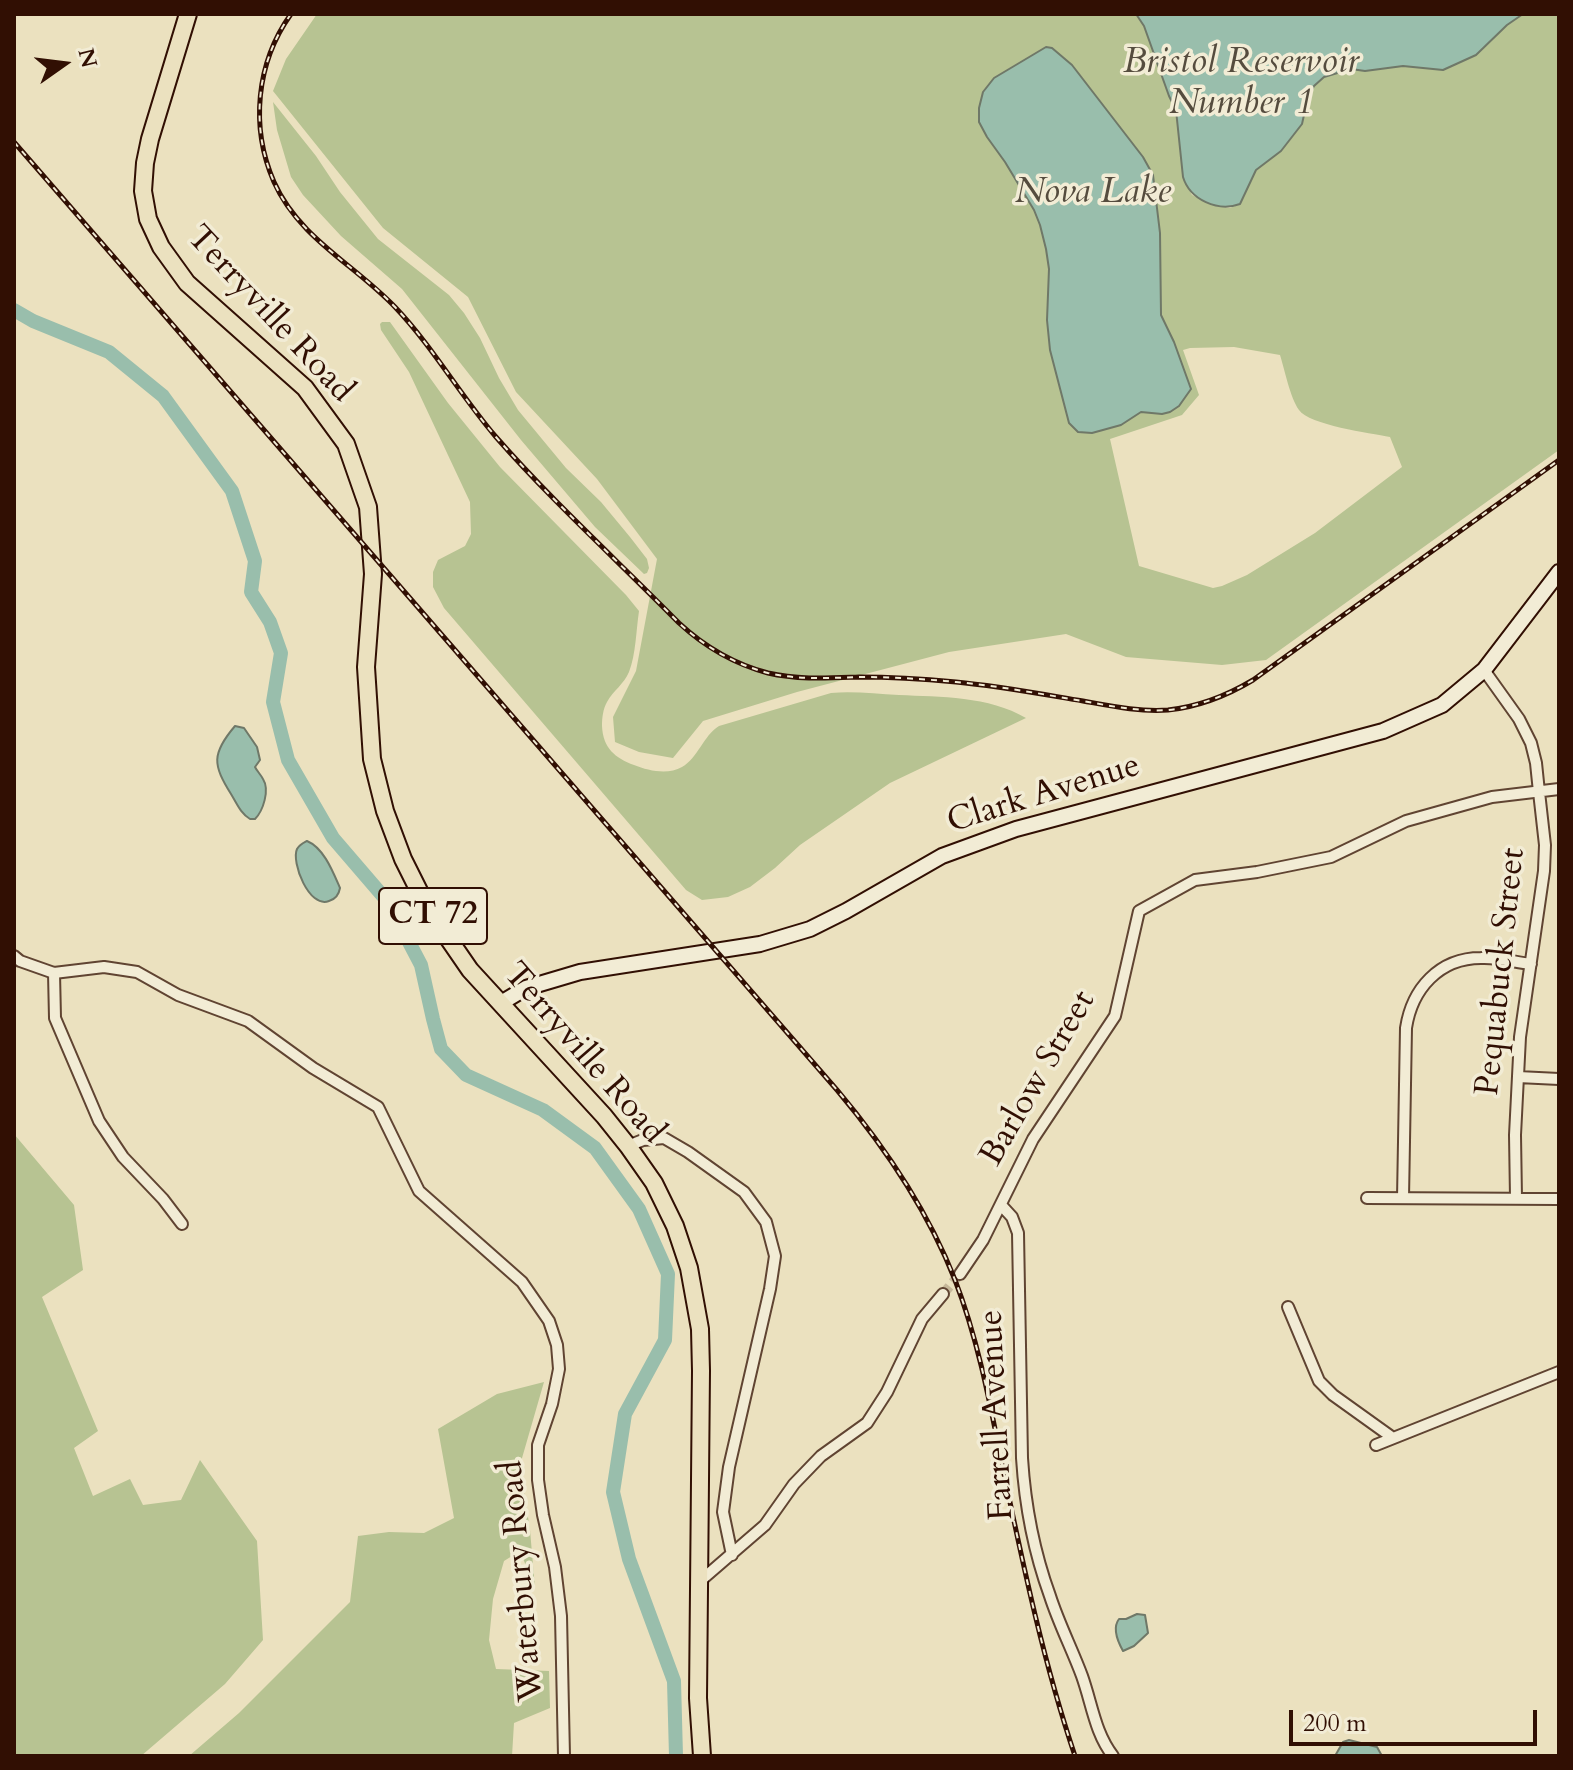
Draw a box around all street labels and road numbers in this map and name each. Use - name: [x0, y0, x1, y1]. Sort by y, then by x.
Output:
- street label: Terryville Road: [177, 218, 361, 412]
- street label: Clark Avenue: [943, 746, 1145, 844]
- street label: Pequabuck Street: [1469, 846, 1535, 1098]
- road number: CT 72: [379, 888, 487, 944]
- street label: Terryville Road: [493, 955, 673, 1153]
- street label: Barlow Street: [972, 984, 1106, 1174]
- street label: Farrell Avenue: [972, 1309, 1024, 1521]
- street label: Waterbury Road: [492, 1459, 554, 1703]

